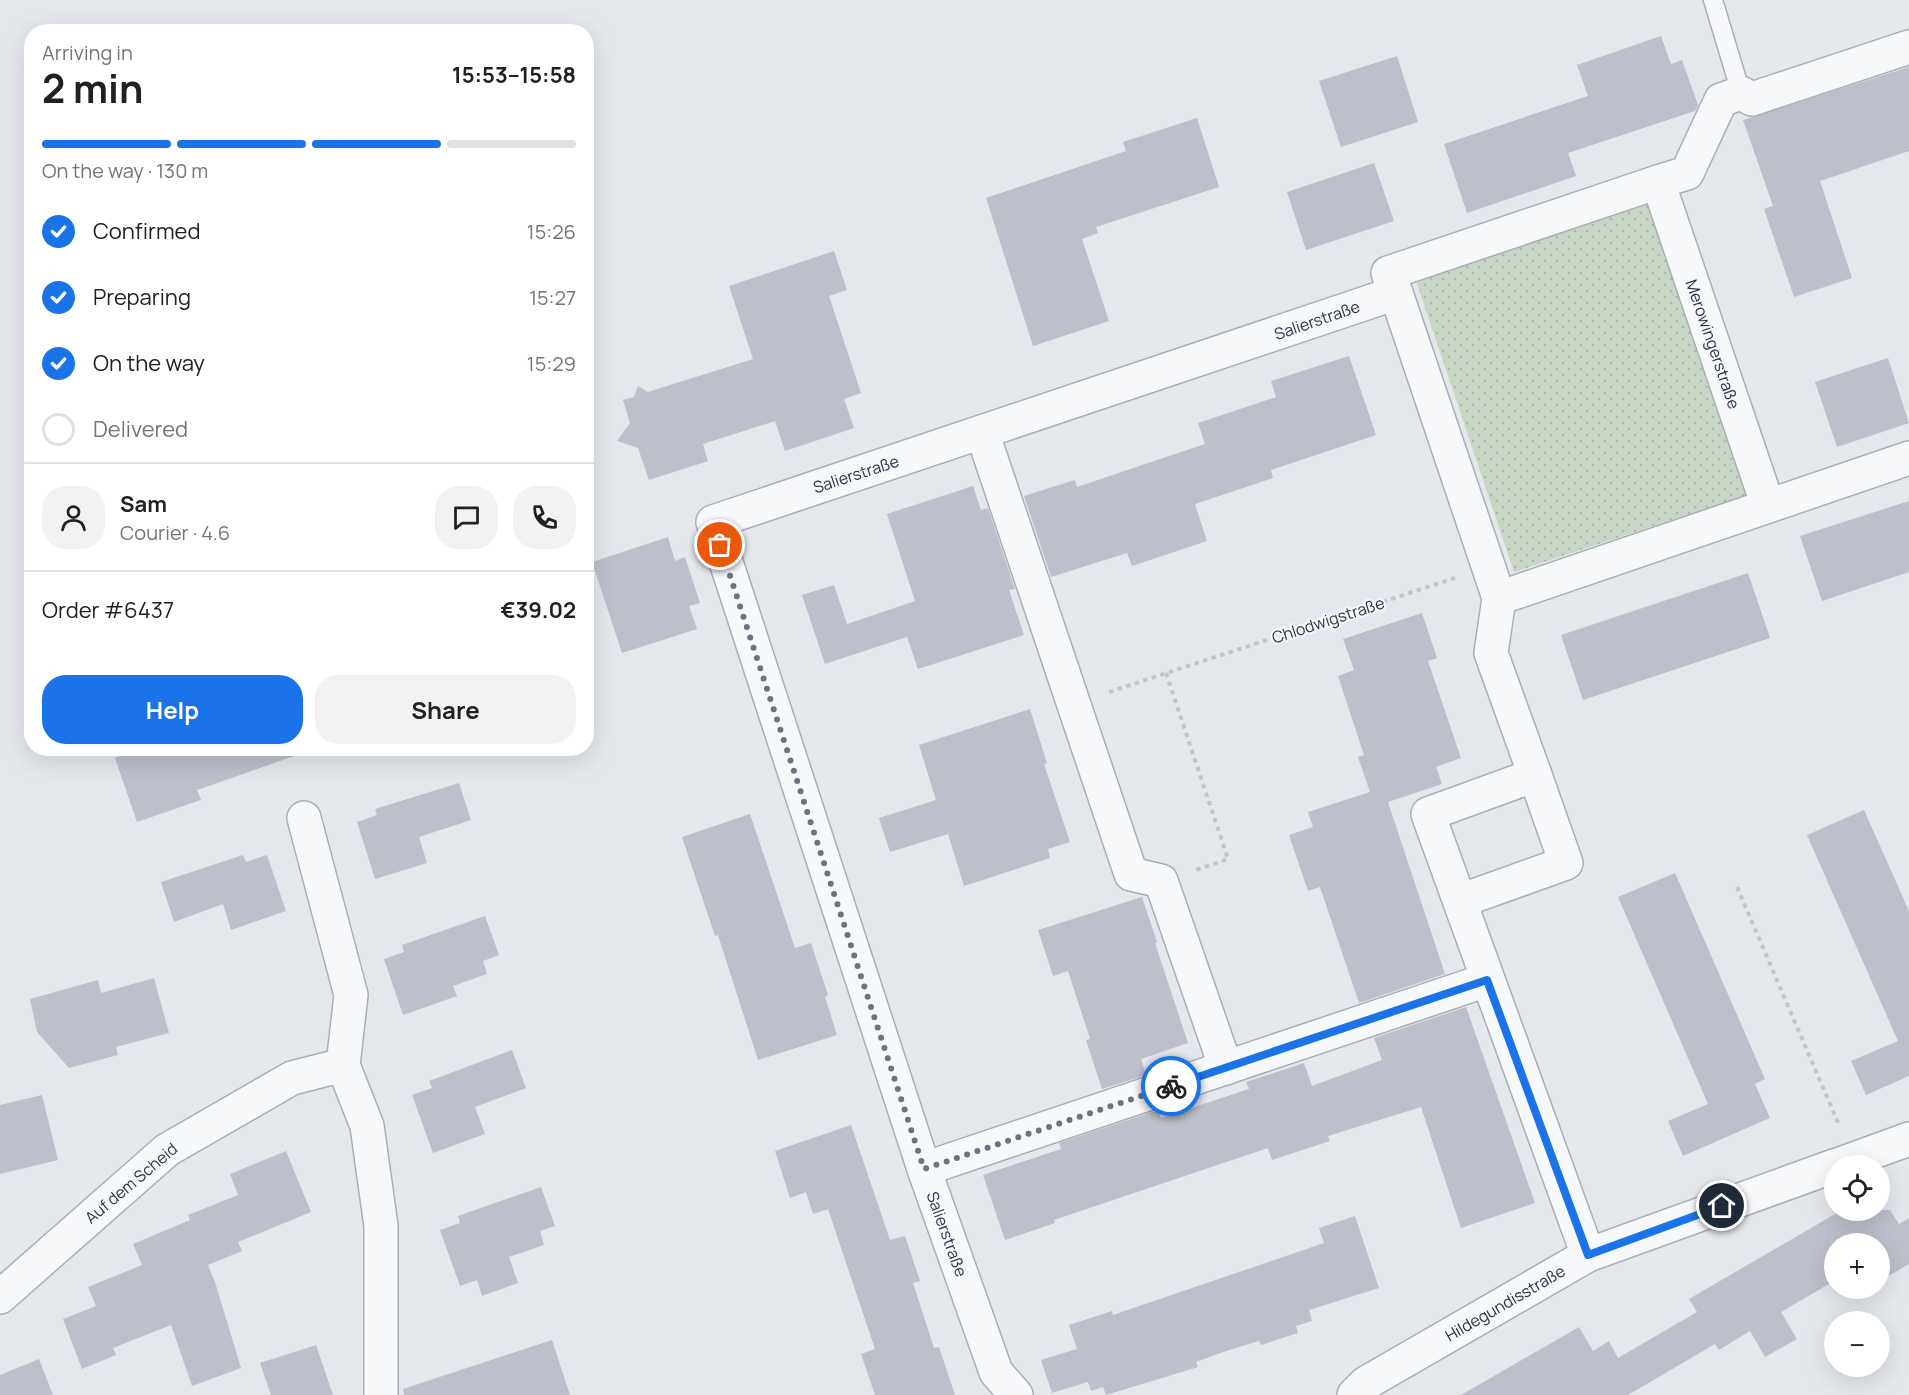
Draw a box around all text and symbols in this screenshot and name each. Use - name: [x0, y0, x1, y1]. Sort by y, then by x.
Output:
- text: Arriving in: [42, 39, 133, 66]
- text: 15:53–15:58: [452, 60, 576, 90]
- text: 2 min: [42, 61, 143, 115]
- text: On the way · 130 m: [42, 157, 208, 184]
- icon: check: [42, 215, 75, 248]
- text: Confirmed: [93, 216, 201, 246]
- text: 15:26: [527, 218, 576, 245]
- street label: Merowingerstraße: [1681, 276, 1745, 412]
- icon: check: [42, 281, 75, 314]
- text: Preparing: [93, 282, 191, 312]
- text: 15:27: [529, 284, 576, 311]
- street label: Salierstraße: [1271, 295, 1363, 345]
- icon: check: [42, 347, 75, 380]
- text: On the way: [93, 348, 205, 378]
- text: 15:29: [527, 350, 576, 377]
- text: Delivered: [93, 414, 188, 444]
- street label: Salierstraße: [810, 450, 902, 498]
- button: person: [42, 486, 105, 549]
- button: chat: [435, 486, 498, 549]
- button: phone: [513, 486, 576, 549]
- text: Sam: [120, 489, 167, 519]
- text: Courier · 4.6: [120, 519, 230, 546]
- pin: [694, 519, 745, 570]
- icon: bag: [703, 528, 736, 561]
- street label: Chlodwigstraße: [1269, 591, 1387, 649]
- text: Order #6437: [42, 595, 174, 625]
- text: €39.02: [500, 595, 576, 625]
- button: Help: [42, 675, 303, 744]
- button: Share: [315, 675, 576, 744]
- courier: [1141, 1056, 1201, 1116]
- icon: bike: [1155, 1070, 1188, 1103]
- street label: Auf dem Scheid: [80, 1138, 182, 1228]
- map controls: [1824, 1155, 1890, 1377]
- button: locate: [1824, 1155, 1890, 1221]
- pin: [1696, 1180, 1747, 1231]
- street label: Salierstraße: [921, 1188, 973, 1280]
- icon: home: [1705, 1189, 1738, 1222]
- button: +: [1824, 1233, 1890, 1299]
- street label: Hildegundisstraße: [1441, 1260, 1569, 1346]
- button: −: [1824, 1311, 1890, 1377]

